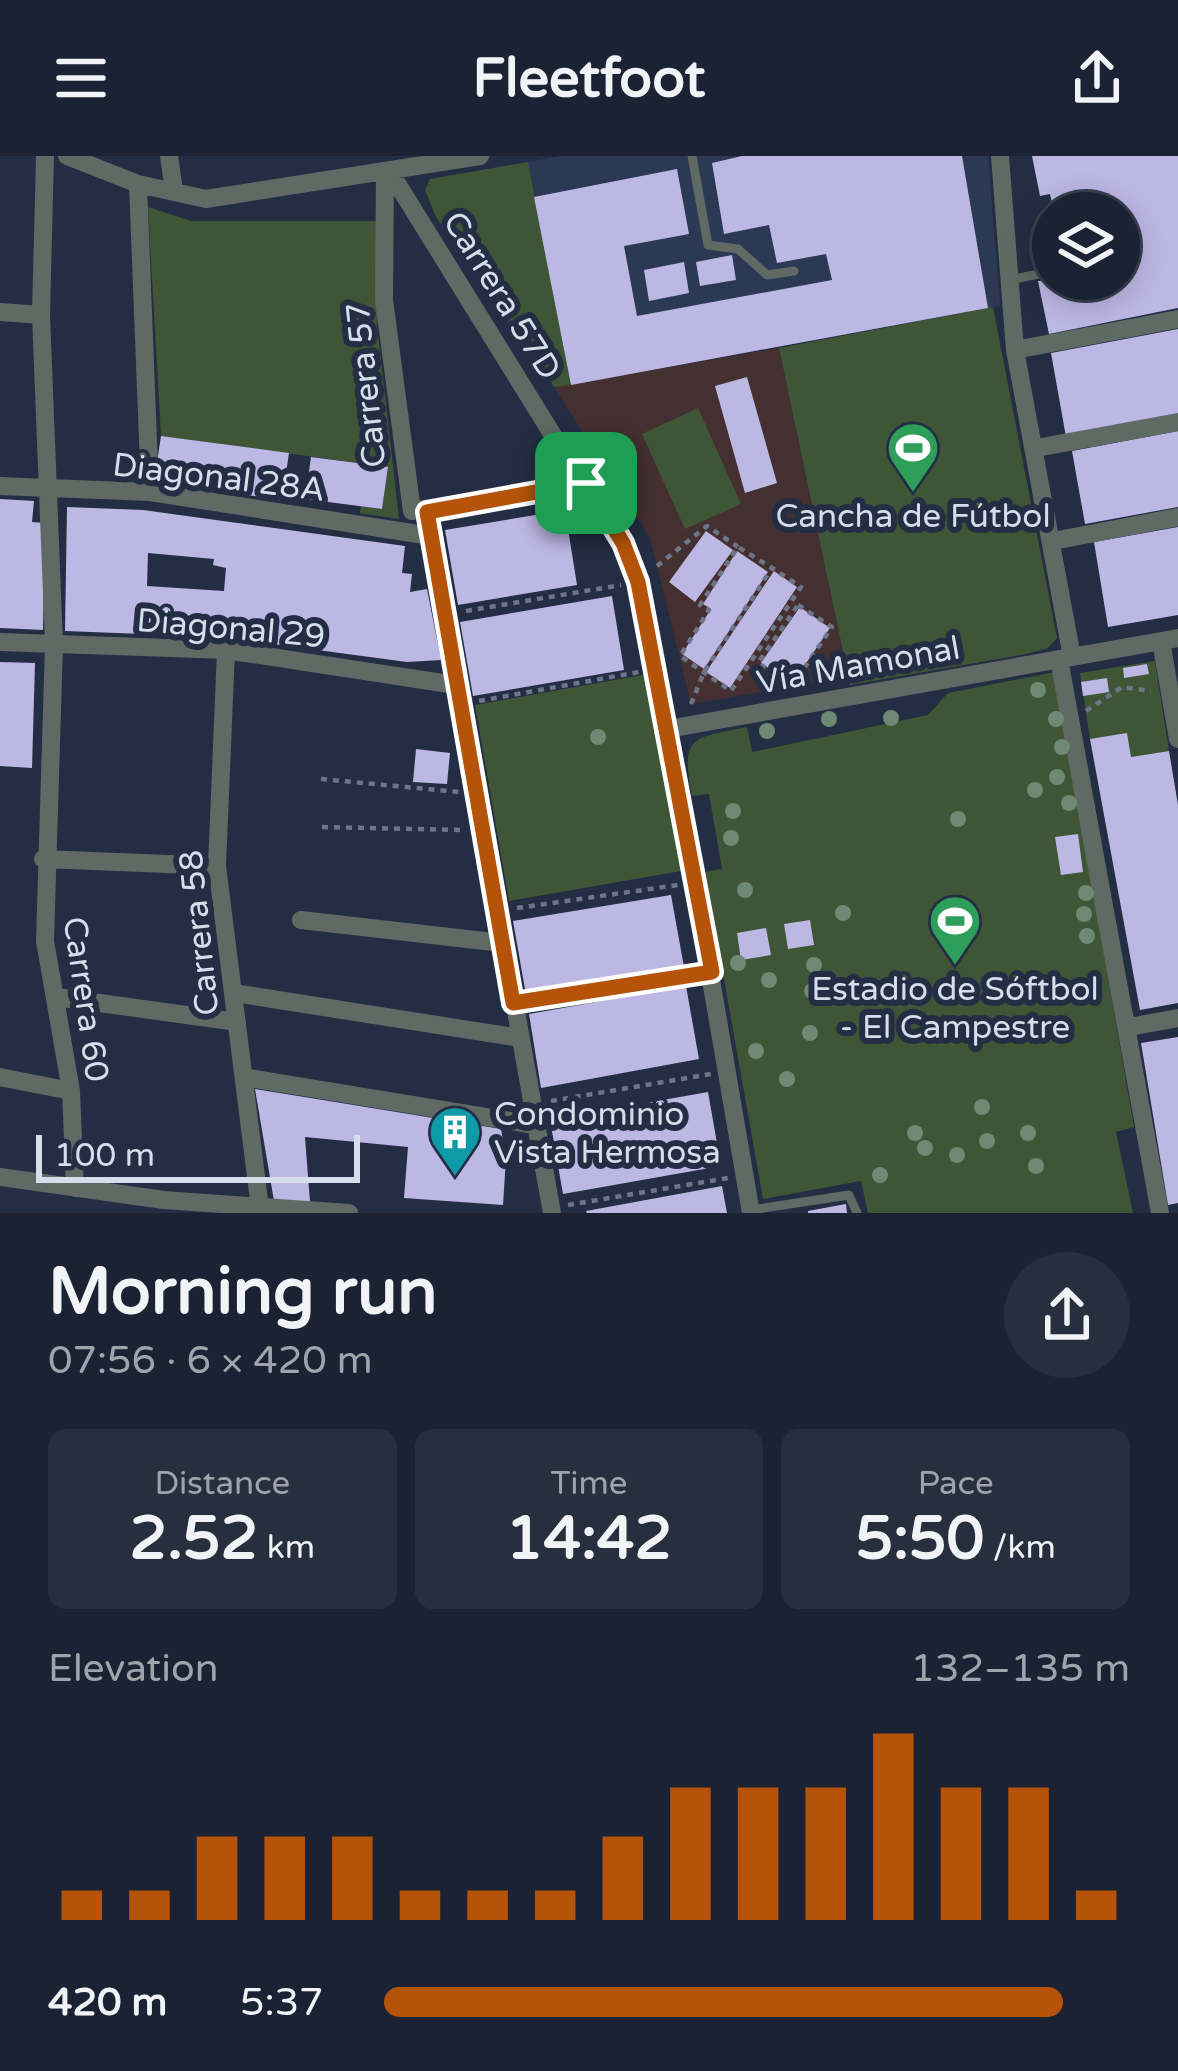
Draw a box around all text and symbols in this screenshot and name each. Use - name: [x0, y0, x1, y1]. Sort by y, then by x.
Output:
- icon: menu: [48, 45, 114, 111]
- icon: share: [1064, 45, 1130, 111]
- text: Fleetfoot: [473, 46, 705, 111]
- map controls: [1032, 192, 1140, 300]
- button: layers: [1032, 192, 1140, 300]
- street label: Carrera 57D: [435, 204, 569, 387]
- street label: Carrera 57: [338, 300, 395, 470]
- sports icon: Cancha de Fútbol: [885, 420, 941, 494]
- pin: [535, 432, 637, 534]
- street label: Diagonal 28A: [110, 445, 327, 510]
- icon: arrive: [553, 450, 619, 516]
- place label: Cancha de Fútbol: [775, 497, 1051, 536]
- street label: Diagonal 29: [135, 601, 327, 656]
- street label: Vía Mamonal: [754, 628, 963, 703]
- street label: Carrera 58: [171, 848, 228, 1018]
- sports icon: Estadio de Sóftbol - El Campestre: [927, 893, 983, 967]
- street label: Carrera 60: [55, 914, 116, 1084]
- place label: Estadio de Sóftbol - El Campestre: [811, 970, 1099, 1047]
- place label: Condominio Vista Hermosa: [494, 1095, 721, 1172]
- building icon: Condominio Vista Hermosa: [427, 1104, 483, 1178]
- scale bar: [36, 1129, 360, 1182]
- text: 100 m: [54, 1136, 155, 1175]
- text: Morning run: [48, 1252, 438, 1332]
- button: share: [1004, 1252, 1130, 1378]
- text: 07:56 · 6 × 420 m: [48, 1337, 373, 1384]
- text: Distance: [154, 1464, 290, 1503]
- text: Time: [551, 1464, 627, 1503]
- text: Pace: [918, 1464, 994, 1503]
- text: 2.52: [130, 1503, 258, 1575]
- text: 14:42: [506, 1503, 672, 1575]
- text: 5:50: [856, 1503, 984, 1575]
- text: km: [258, 1528, 315, 1567]
- text: /km: [984, 1528, 1056, 1567]
- text: Elevation: [48, 1645, 218, 1692]
- text: 132–135 m: [910, 1645, 1130, 1692]
- text: 420 m: [48, 1979, 167, 2026]
- text: 5:37: [240, 1979, 324, 2026]

